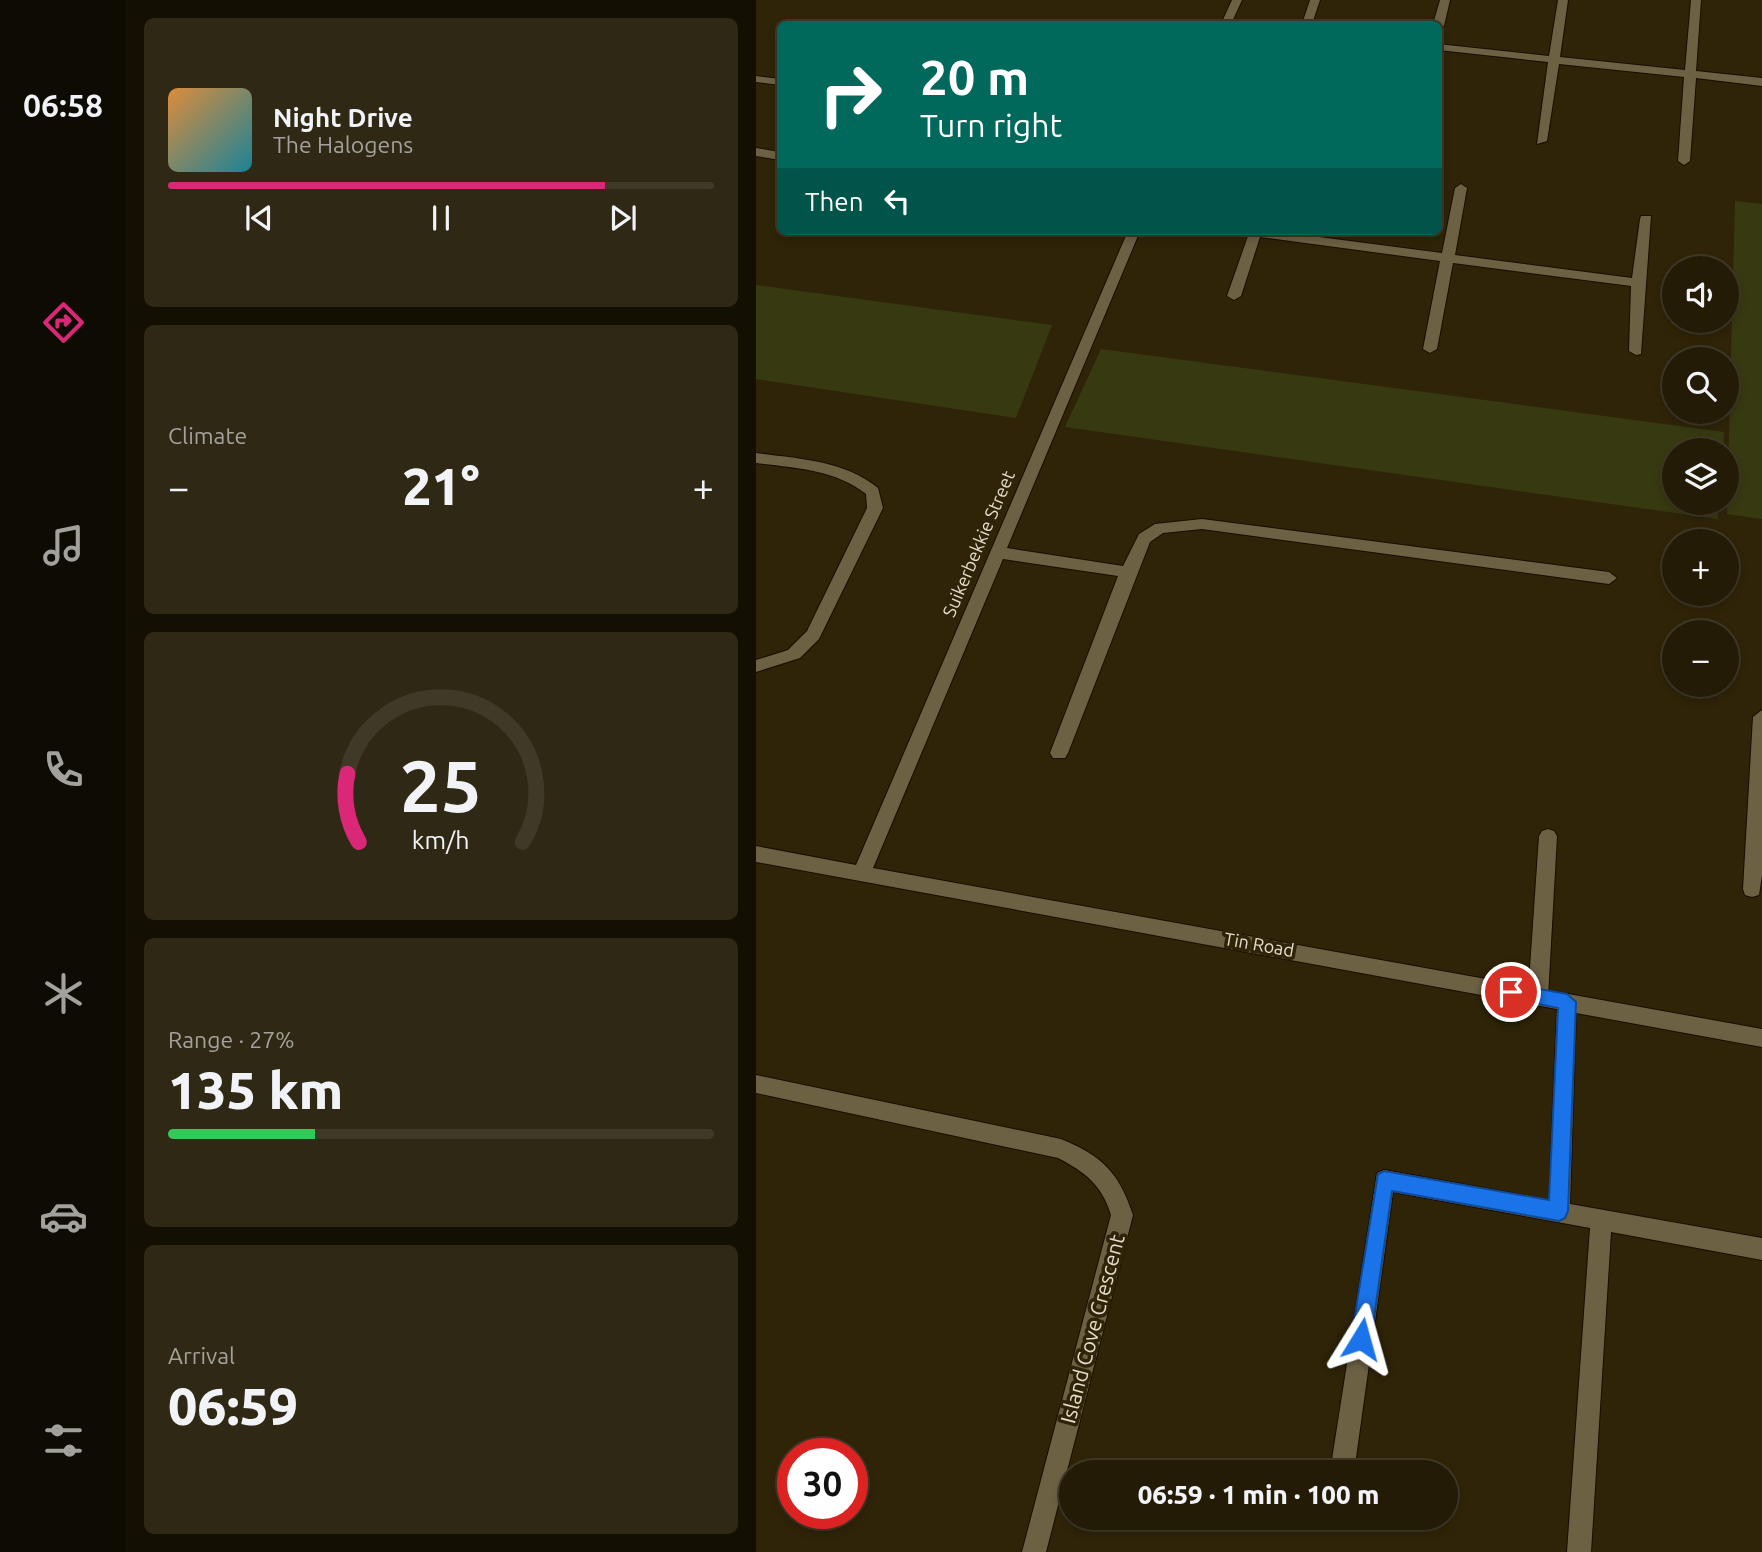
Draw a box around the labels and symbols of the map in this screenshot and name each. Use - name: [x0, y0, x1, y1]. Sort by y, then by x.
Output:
- street label: Suikerbekkie Street: [938, 467, 1018, 620]
- street label: Tin Road: [1223, 928, 1296, 960]
- pin: [1481, 962, 1541, 1022]
- street label: Island Cove Crescent: [1055, 1232, 1129, 1426]
- position arrow: [1324, 1302, 1398, 1376]
- speed limit sign: 30: [777, 1438, 868, 1529]

